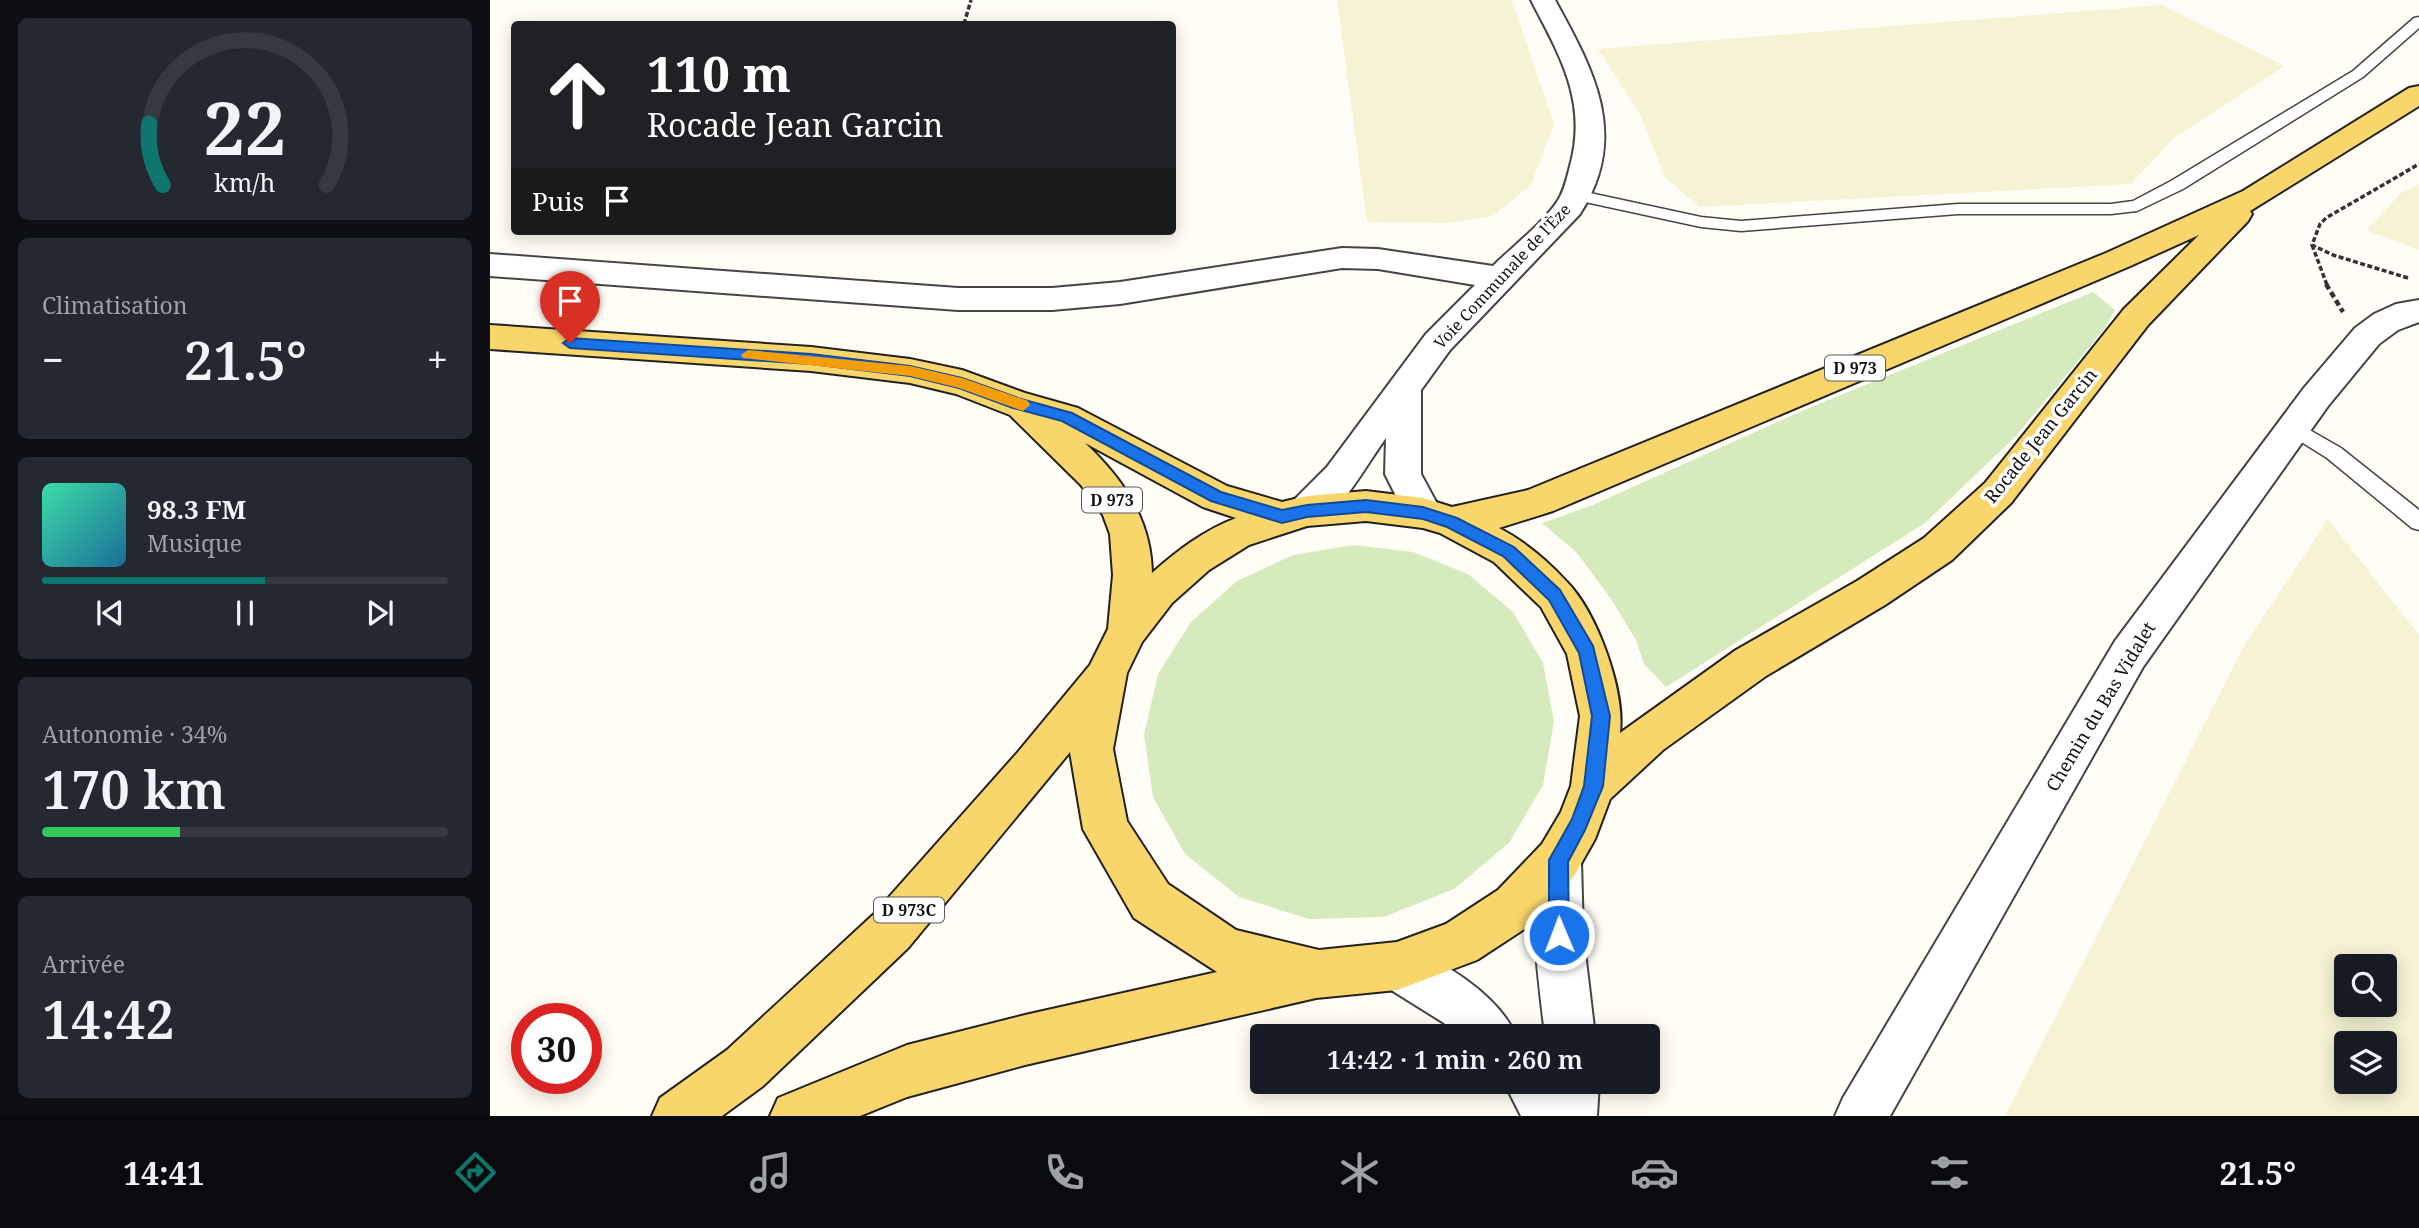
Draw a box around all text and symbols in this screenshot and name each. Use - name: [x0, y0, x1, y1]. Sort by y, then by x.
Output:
- text: 110 m: [647, 40, 791, 106]
- icon: ahead: [532, 49, 623, 140]
- text: 22: [204, 77, 286, 176]
- text: Rocade Jean Garcin: [647, 103, 943, 146]
- text: km/h: [214, 165, 276, 199]
- icon: arrive: [598, 182, 636, 220]
- text: Puis: [532, 183, 584, 219]
- street label: Voie Communale de l'Èze: [1429, 199, 1575, 353]
- pin: [540, 271, 600, 343]
- icon: arrive: [551, 282, 589, 320]
- text: Climatisation: [42, 289, 188, 321]
- text: 21.5°: [184, 324, 307, 395]
- text: −: [42, 333, 64, 385]
- text: +: [427, 333, 448, 385]
- road number: D 973: [1825, 356, 1885, 380]
- street label: Rocade Jean Garcin: [1978, 363, 2102, 508]
- road number: D 973: [1082, 488, 1142, 512]
- text: 98.3 FM: [147, 491, 246, 527]
- text: Musique: [147, 527, 242, 559]
- icon: previous: [91, 594, 129, 632]
- icon: pause: [226, 594, 264, 632]
- icon: next: [361, 594, 399, 632]
- street label: Chemin du Bas Vidalet: [2040, 617, 2160, 796]
- text: Autonomie · 34%: [42, 718, 227, 750]
- text: 170 km: [42, 753, 226, 824]
- road number: D 973C: [874, 898, 944, 922]
- position arrow: [1522, 898, 1596, 972]
- text: Arrivée: [42, 948, 125, 980]
- map controls: [2334, 954, 2397, 1094]
- button: search: [2334, 954, 2397, 1017]
- text: 14:42: [42, 983, 175, 1054]
- speed limit sign: 30: [511, 1003, 602, 1094]
- button: layers: [2334, 1031, 2397, 1094]
- text: 14:42 · 1 min · 260 m: [1327, 1041, 1583, 1077]
- icon: directions: [451, 1148, 500, 1197]
- icon: music: [746, 1148, 795, 1197]
- icon: phone: [1040, 1148, 1089, 1197]
- icon: climate: [1335, 1148, 1384, 1197]
- icon: car: [1630, 1148, 1679, 1197]
- icon: filters: [1925, 1148, 1974, 1197]
- text: 14:41: [123, 1151, 205, 1194]
- text: 21.5°: [2220, 1151, 2296, 1194]

